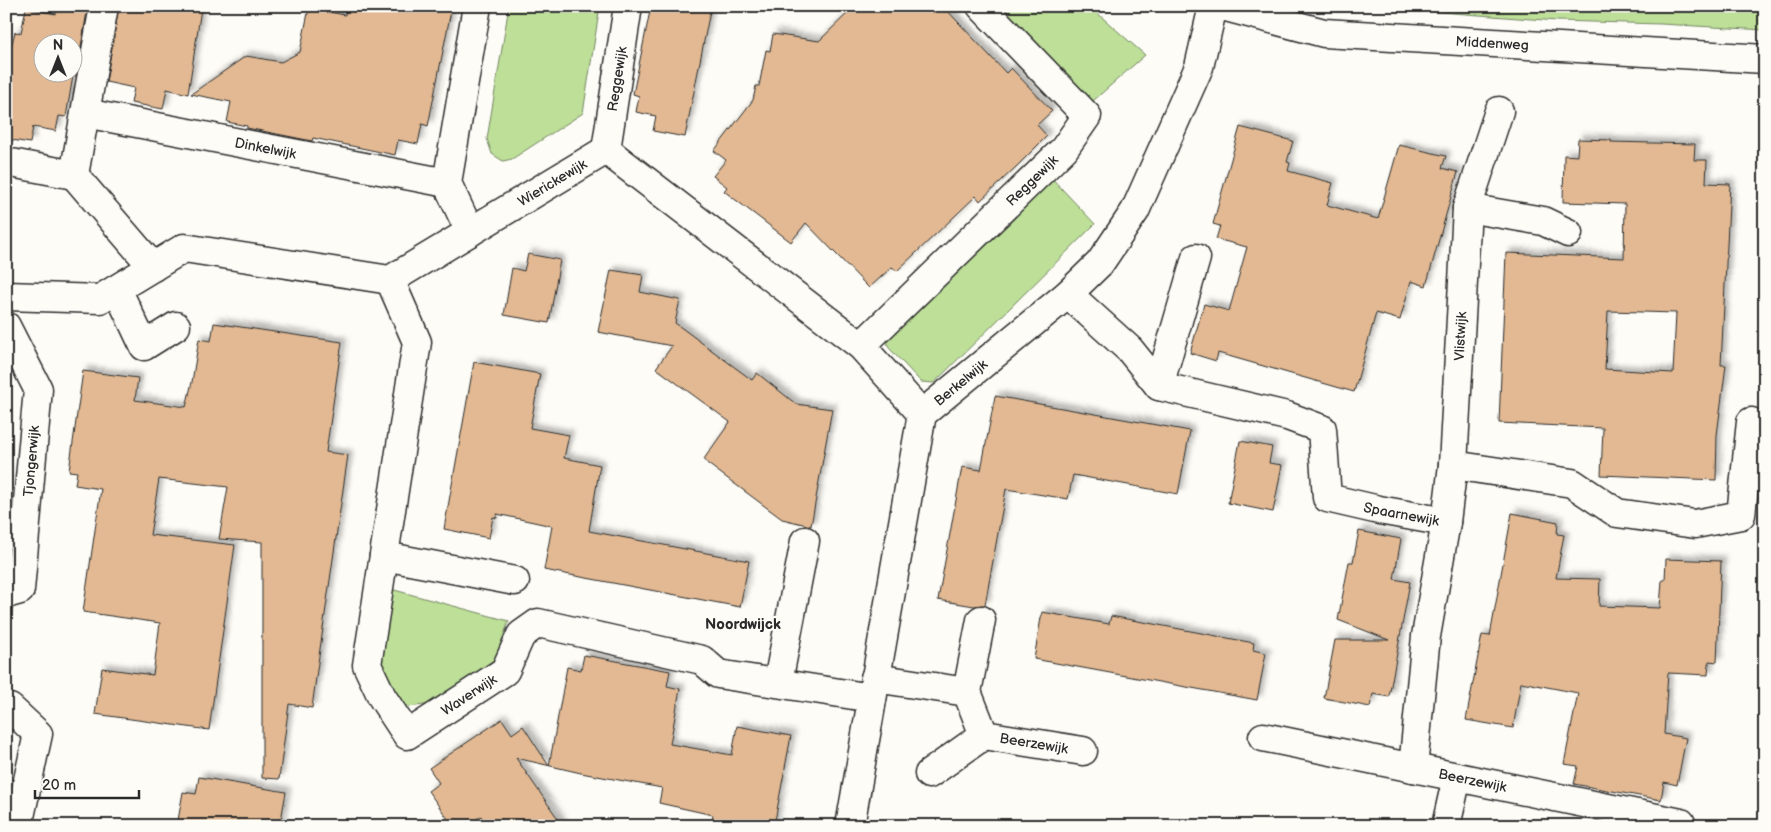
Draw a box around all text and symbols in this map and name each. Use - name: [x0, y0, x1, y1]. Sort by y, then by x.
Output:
- north arrow: [32, 32, 82, 82]
- street label: Middenweg: [1455, 33, 1529, 54]
- text: N: [53, 37, 63, 54]
- street label: Reggewijk: [604, 45, 631, 113]
- street label: Dinkelwijk: [233, 134, 298, 163]
- street label: Reggewijk: [1003, 152, 1062, 210]
- street label: Wierickewijk: [515, 156, 590, 210]
- street label: Vlistwijk: [1451, 311, 1470, 361]
- street label: Berkelwijk: [931, 356, 991, 410]
- street label: Tjongerwijk: [20, 425, 43, 497]
- street label: Spaarnewijk: [1362, 499, 1441, 530]
- district label: Noordwijck: [705, 615, 781, 634]
- street label: Waverwijk: [438, 671, 500, 719]
- street label: Beerzewijk: [998, 730, 1070, 758]
- street label: Beerzewijk: [1437, 765, 1508, 796]
- scale bar: [35, 767, 139, 799]
- text: 20 m: [42, 776, 76, 795]

